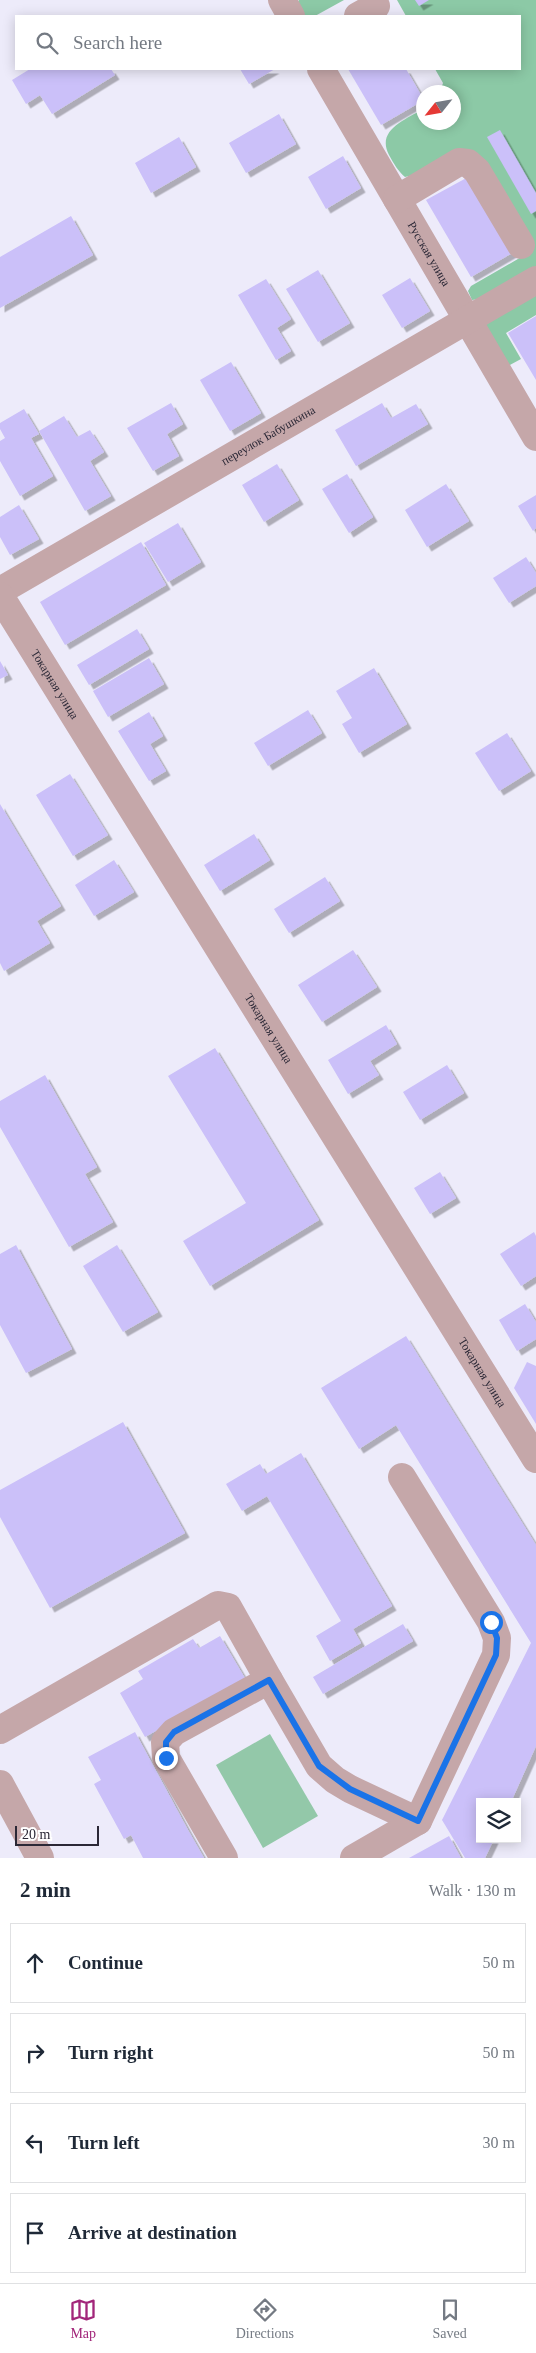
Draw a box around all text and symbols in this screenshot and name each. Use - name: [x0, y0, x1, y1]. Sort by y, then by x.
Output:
- search box: [15, 15, 521, 70]
- icon: search: [33, 29, 61, 57]
- text: Search here: [73, 32, 162, 53]
- north arrow: [416, 85, 461, 130]
- street label: Русская улица: [405, 219, 454, 289]
- street label: переулок Бабушкина: [219, 402, 318, 468]
- street label: Токарная улица: [28, 647, 82, 722]
- street label: Токарная улица: [242, 991, 296, 1066]
- street label: Токарная улица: [455, 1335, 509, 1410]
- route start: [480, 1611, 503, 1634]
- route end: [155, 1747, 178, 1770]
- map controls: [476, 1798, 521, 1843]
- button: layers: [476, 1798, 521, 1843]
- scale bar: [15, 1823, 99, 1846]
- text: 20 m: [22, 1827, 50, 1842]
- text: 2 min: [20, 1878, 71, 1902]
- text: Walk · 130 m: [429, 1882, 516, 1899]
- icon: ahead: [21, 1949, 49, 1977]
- text: Continue: [68, 1952, 143, 1973]
- text: 50 m: [483, 1954, 515, 1971]
- icon: right: [21, 2039, 49, 2067]
- text: Turn right: [68, 2042, 153, 2063]
- text: 50 m: [483, 2044, 515, 2061]
- icon: left: [21, 2129, 49, 2157]
- text: Turn left: [68, 2132, 140, 2153]
- text: 30 m: [483, 2134, 515, 2151]
- icon: arrive: [21, 2219, 49, 2247]
- text: Arrive at destination: [68, 2222, 237, 2243]
- tab: Map: [69, 2296, 97, 2342]
- tab: Directions: [236, 2296, 294, 2342]
- tab: Saved: [433, 2296, 467, 2342]

